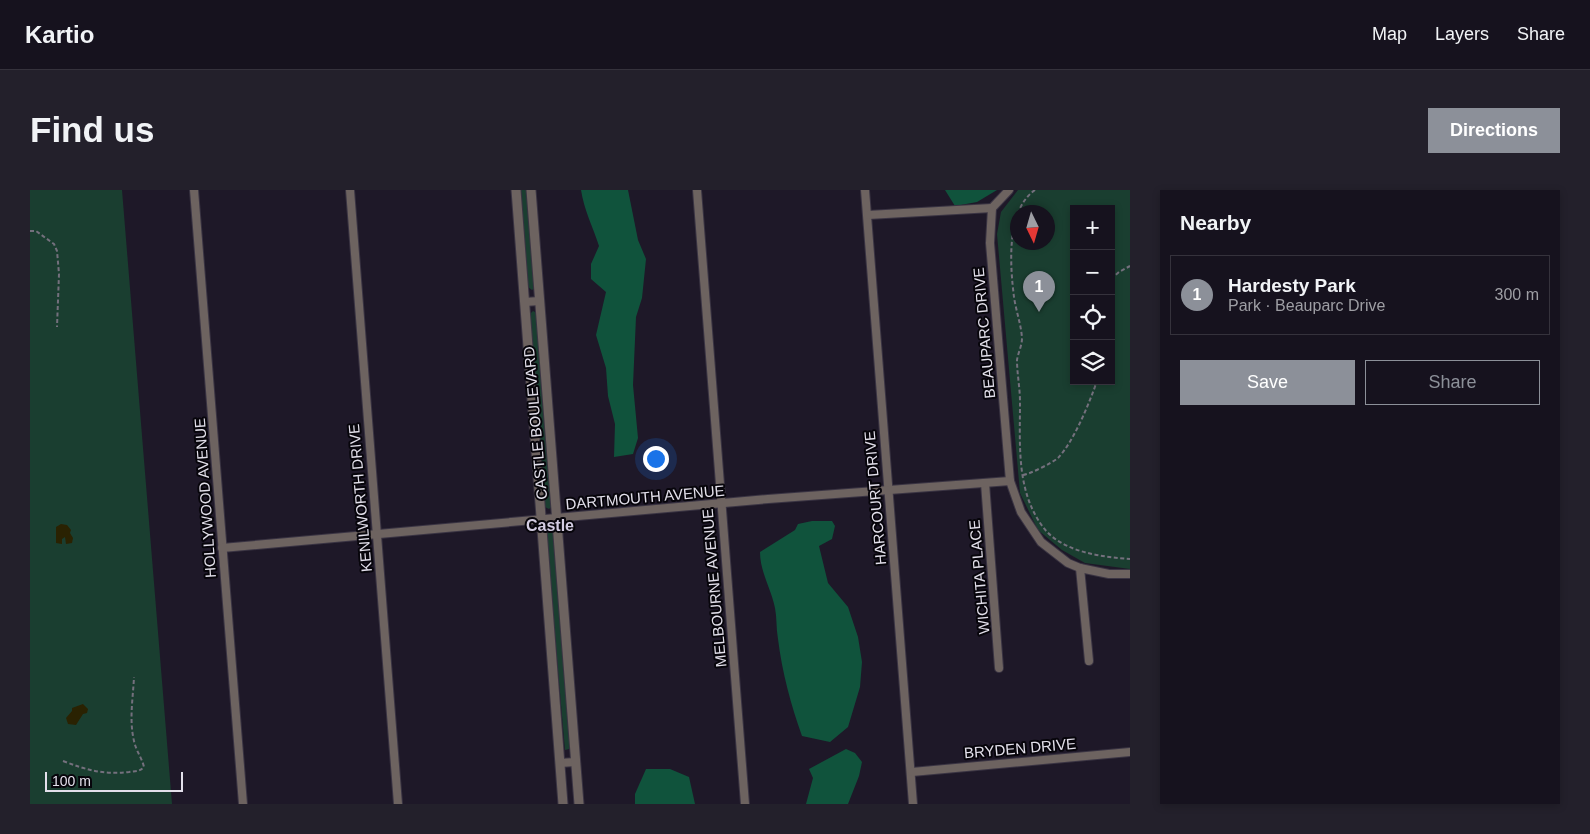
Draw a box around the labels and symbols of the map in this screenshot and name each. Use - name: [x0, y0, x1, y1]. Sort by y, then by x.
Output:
- north arrow: [1010, 205, 1055, 250]
- street label: BEAUPARC DRIVE: [970, 267, 998, 399]
- pin: 1: [1023, 271, 1055, 312]
- street label: CASTLE BOULEVARD: [520, 345, 550, 500]
- street label: HOLLYWOOD AVENUE: [191, 417, 219, 579]
- street label: KENILWORTH DRIVE: [345, 423, 375, 573]
- street label: HARCOURT DRIVE: [861, 430, 889, 566]
- your location: [643, 446, 669, 472]
- street label: DARTMOUTH AVENUE: [565, 482, 725, 512]
- street label: MELBOURNE AVENUE: [699, 508, 729, 668]
- district label: Castle: [526, 517, 574, 534]
- street label: WICHITA PLACE: [966, 519, 992, 635]
- street label: BRYDEN DRIVE: [963, 735, 1077, 761]
- scale bar: [45, 769, 182, 792]

